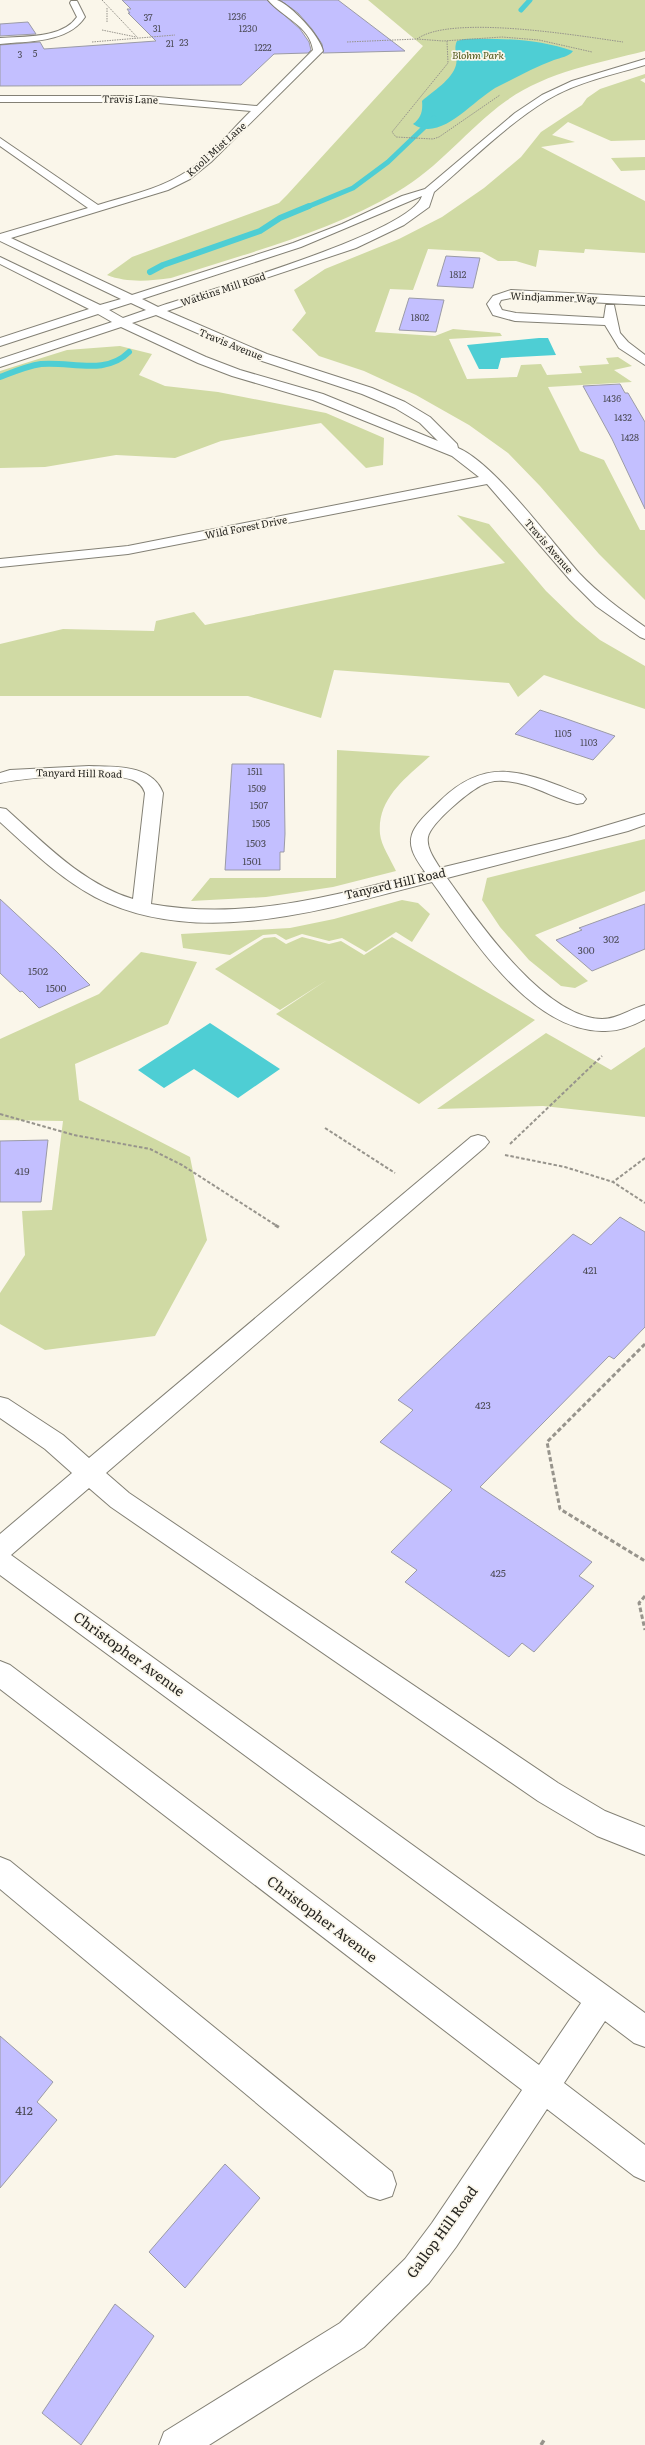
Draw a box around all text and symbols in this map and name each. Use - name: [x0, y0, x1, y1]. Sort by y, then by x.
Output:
- house number: 1236: [228, 9, 246, 23]
- house number: 37: [143, 10, 153, 24]
- house number: 31: [153, 21, 162, 35]
- house number: 1230: [239, 21, 257, 35]
- house number: 23: [179, 35, 189, 49]
- house number: 21: [166, 36, 174, 50]
- house number: 1222: [254, 40, 272, 54]
- house number: 5: [33, 46, 38, 60]
- house number: 3: [18, 47, 23, 61]
- park label: Blohm Park: [452, 47, 504, 62]
- street label: Travis Lane: [102, 91, 158, 106]
- street label: Knoll Mist Lane: [183, 118, 249, 180]
- house number: 1812: [450, 267, 467, 281]
- street label: Watkins Mill Road: [178, 268, 267, 309]
- street label: Windjammer Way: [510, 287, 598, 306]
- house number: 1802: [411, 310, 430, 324]
- street label: Travis Avenue: [197, 324, 265, 363]
- house number: 1436: [603, 391, 621, 405]
- house number: 1432: [614, 410, 632, 424]
- house number: 1428: [621, 430, 639, 444]
- street label: Wild Forest Drive: [204, 511, 288, 542]
- street label: Travis Avenue: [521, 515, 577, 576]
- house number: 1105: [554, 726, 572, 740]
- house number: 1103: [580, 735, 598, 749]
- street label: Tanyard Hill Road: [36, 764, 122, 781]
- house number: 1511: [247, 764, 263, 778]
- house number: 1509: [248, 781, 266, 795]
- house number: 1507: [250, 798, 268, 812]
- house number: 1505: [252, 816, 270, 830]
- house number: 1503: [246, 835, 266, 850]
- house number: 1501: [243, 853, 262, 868]
- street label: Tanyard Hill Road: [342, 862, 448, 903]
- house number: 302: [603, 931, 619, 946]
- house number: 300: [578, 942, 595, 957]
- house number: 1502: [28, 963, 48, 978]
- house number: 1500: [46, 980, 67, 995]
- house number: 419: [15, 1163, 29, 1178]
- house number: 421: [583, 1262, 597, 1277]
- house number: 423: [475, 1397, 491, 1412]
- house number: 425: [490, 1565, 506, 1580]
- street label: Christopher Avenue: [70, 1606, 189, 1700]
- street label: Christopher Avenue: [263, 1870, 382, 1966]
- house number: 412: [15, 2101, 33, 2119]
- street label: Gallop Hill Road: [401, 2181, 482, 2282]

